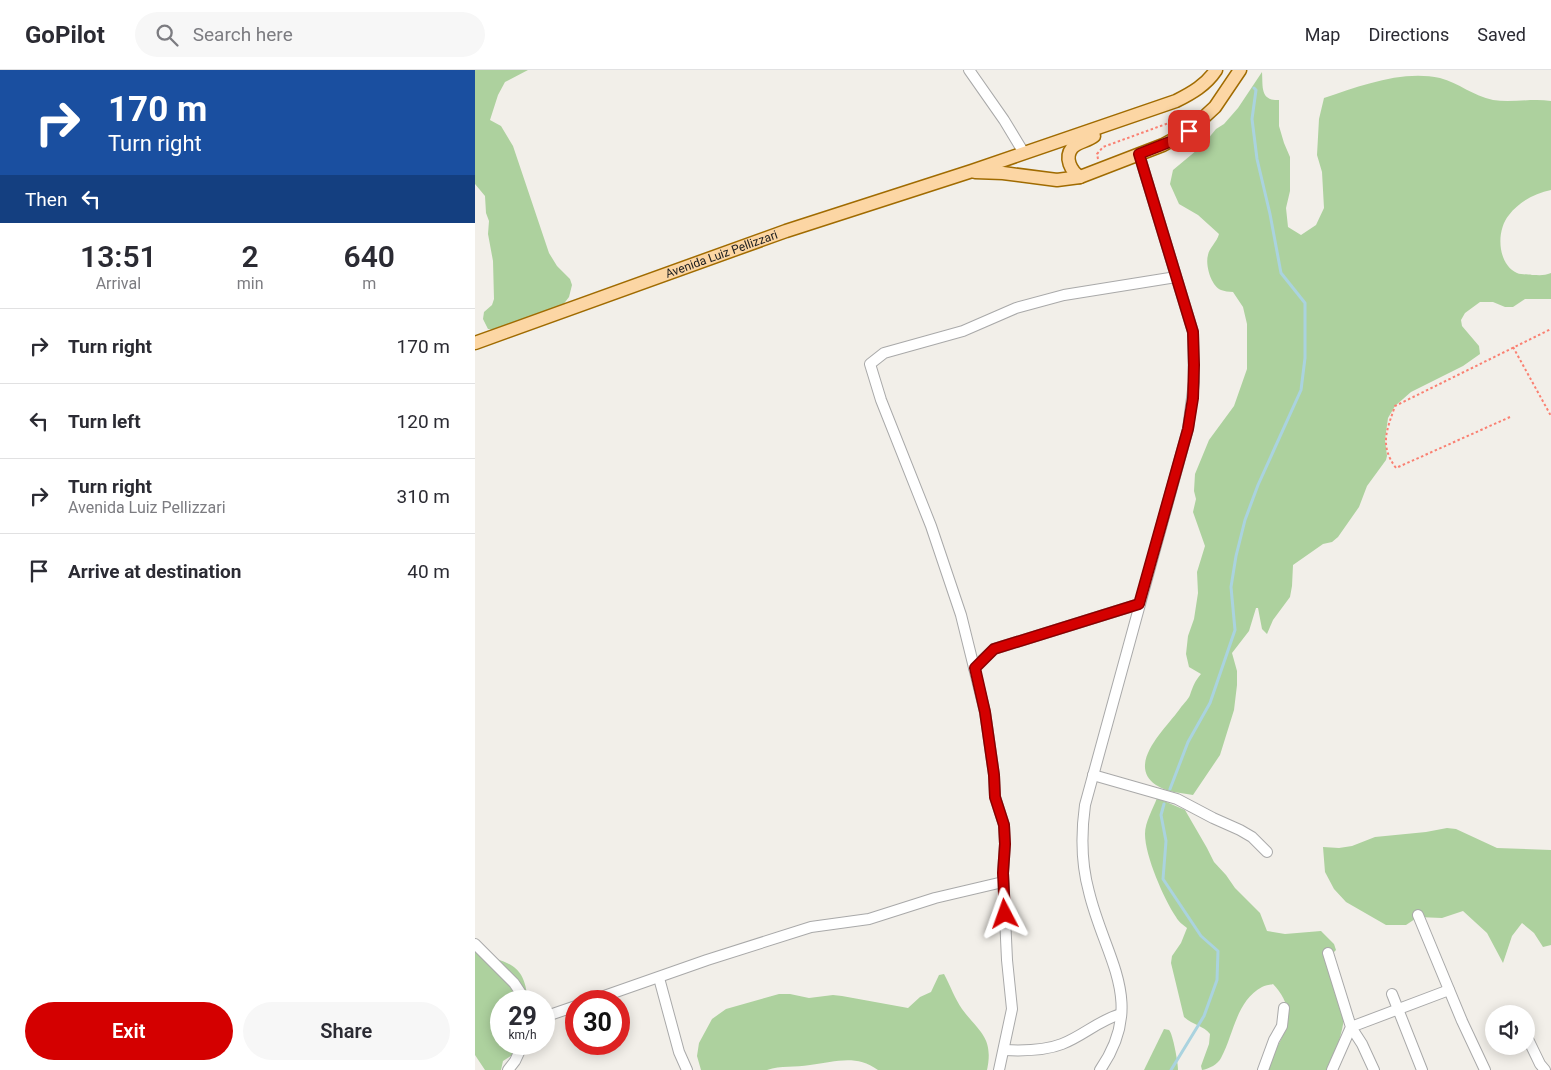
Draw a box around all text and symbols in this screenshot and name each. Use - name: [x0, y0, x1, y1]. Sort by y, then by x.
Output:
- search box: [135, 12, 485, 57]
- text: GoPilot: [25, 21, 105, 49]
- icon: search: [153, 21, 181, 49]
- text: Search here: [193, 23, 293, 46]
- text: Map: [1305, 24, 1340, 45]
- text: Directions: [1368, 24, 1449, 45]
- text: Saved: [1477, 24, 1526, 45]
- text: 170 m: [108, 89, 207, 130]
- icon: right: [25, 90, 90, 155]
- pin: [1168, 110, 1210, 152]
- icon: arrive: [1175, 117, 1203, 145]
- text: Turn right: [108, 131, 202, 156]
- icon: left: [77, 185, 105, 213]
- text: Then: [25, 188, 67, 211]
- street label: Avenida Luiz Pellizzari: [663, 228, 780, 281]
- text: 13:51: [80, 239, 157, 274]
- text: 2: [242, 239, 259, 274]
- text: 640: [344, 239, 395, 274]
- text: Arrival: [96, 274, 141, 293]
- text: min: [237, 274, 264, 293]
- text: m: [362, 274, 376, 293]
- icon: right: [25, 332, 53, 360]
- text: Turn right: [68, 335, 152, 358]
- text: 170 m: [397, 335, 450, 358]
- icon: left: [25, 407, 53, 435]
- text: Turn left: [68, 410, 141, 433]
- text: 120 m: [397, 410, 450, 433]
- text: Turn right: [68, 475, 152, 498]
- icon: right: [25, 482, 53, 510]
- text: 310 m: [397, 485, 450, 508]
- text: Avenida Luiz Pellizzari: [68, 498, 226, 517]
- icon: arrive: [25, 557, 53, 585]
- text: Arrive at destination: [68, 560, 241, 583]
- text: 40 m: [407, 560, 450, 583]
- position arrow: [978, 887, 1030, 939]
- speed limit sign: 30: [565, 990, 630, 1055]
- button: Exit: [25, 1002, 233, 1060]
- button: Share: [243, 1002, 450, 1060]
- text: 29: [508, 1002, 537, 1031]
- map controls: [1485, 1005, 1535, 1055]
- button: sound: [1485, 1005, 1535, 1055]
- text: km/h: [508, 1028, 537, 1042]

